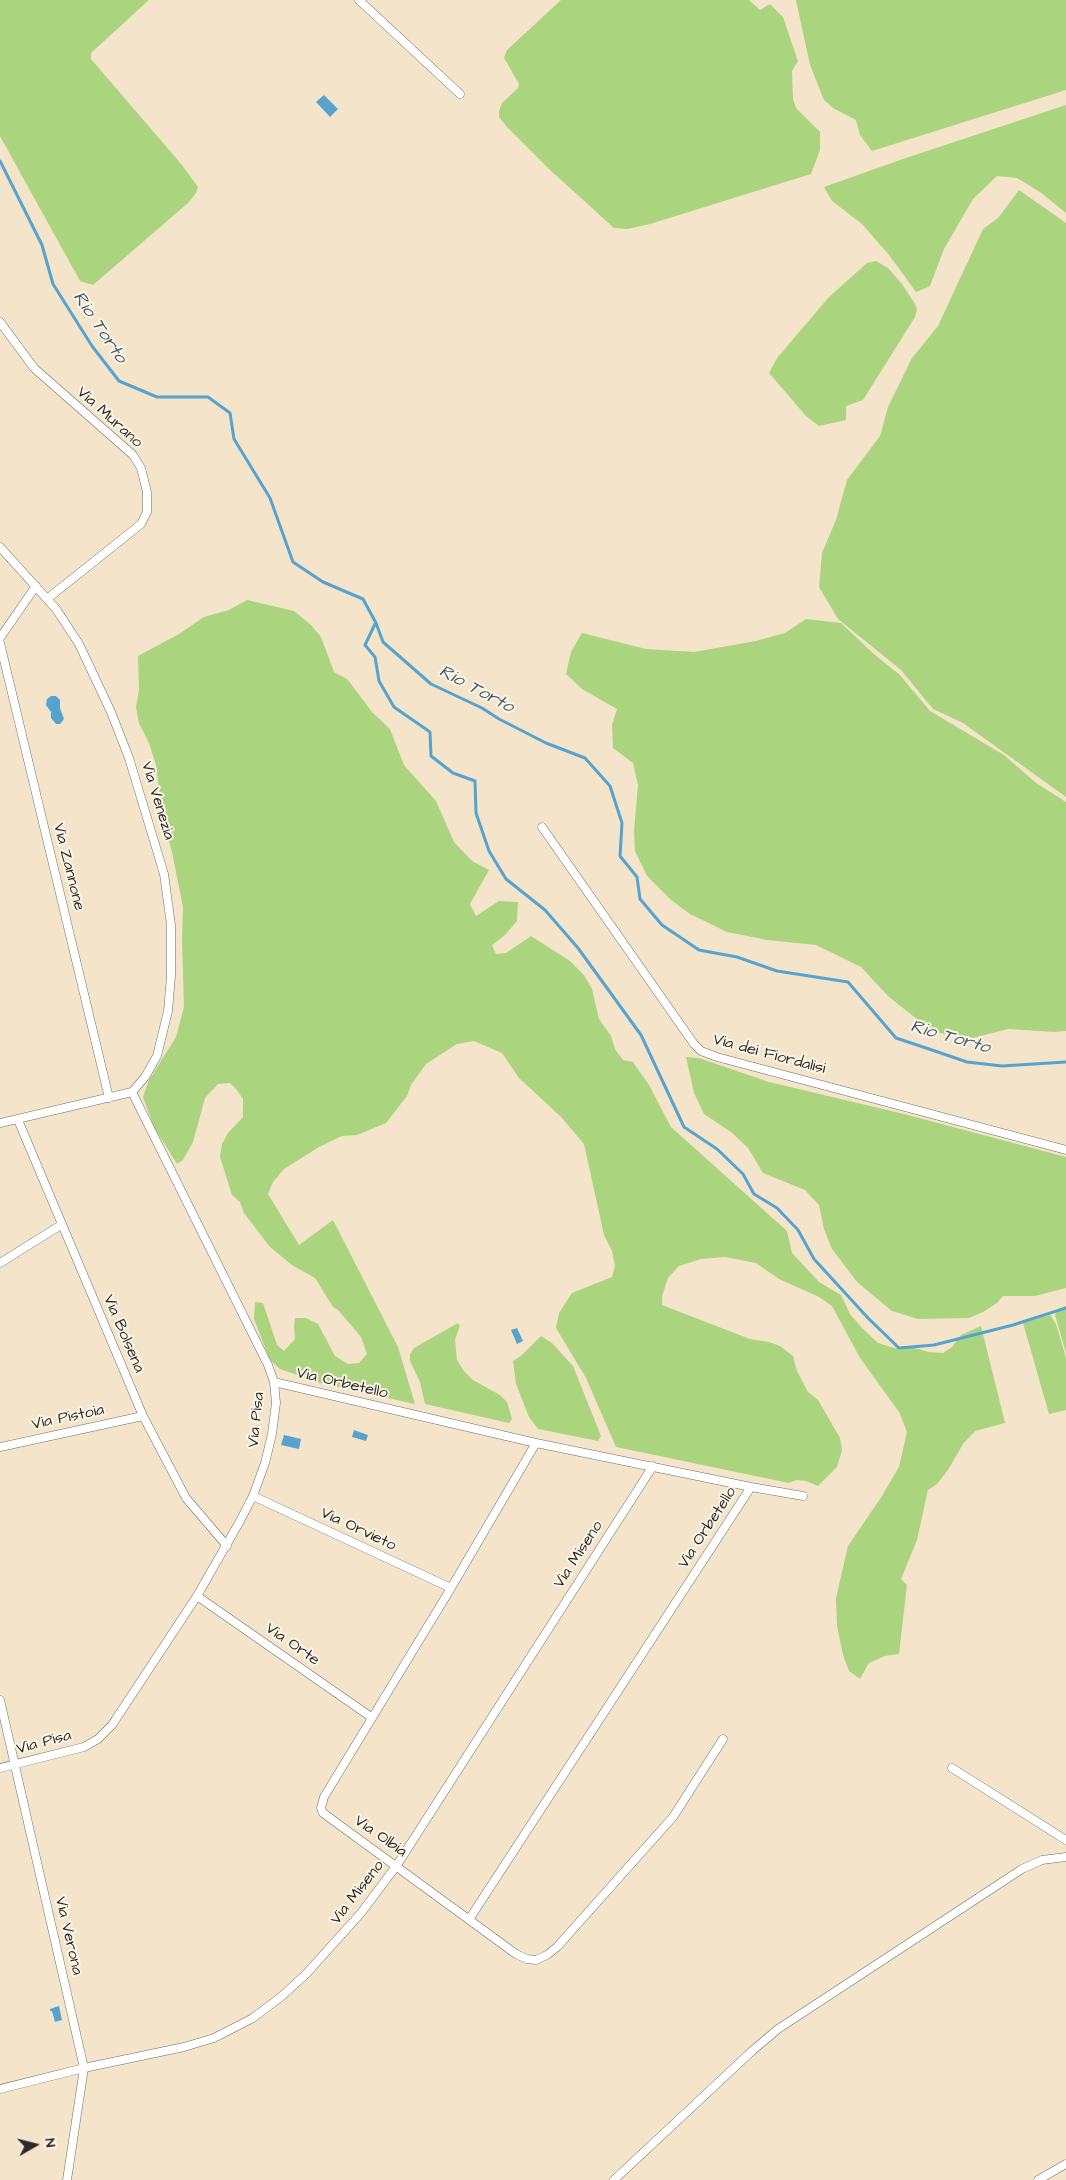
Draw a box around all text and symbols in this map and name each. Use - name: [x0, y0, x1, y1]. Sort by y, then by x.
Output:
- water label: Rio Torto: [67, 288, 131, 368]
- street label: Via Murano: [72, 383, 146, 453]
- water label: Rio Torto: [435, 661, 517, 719]
- street label: Via Venezia: [136, 760, 178, 842]
- street label: Via Zannone: [48, 821, 88, 913]
- water label: Rio Torto: [908, 1016, 992, 1060]
- street label: Via dei Fiordalisi: [711, 1031, 827, 1079]
- street label: Via Bolsena: [98, 1292, 148, 1376]
- street label: Via Orbetello: [294, 1364, 390, 1404]
- street label: Via Pisa: [245, 1391, 269, 1449]
- street label: Via Pistoia: [30, 1401, 106, 1435]
- street label: Via Orbetello: [675, 1484, 741, 1572]
- street label: Via Orvieto: [317, 1504, 399, 1556]
- street label: Via Miseno: [550, 1518, 608, 1592]
- street label: Via Orte: [261, 1619, 323, 1671]
- street label: Via Pisa: [15, 1727, 73, 1759]
- street label: Via Olbia: [350, 1812, 410, 1862]
- street label: Via Miseno: [327, 1857, 389, 1929]
- street label: Via Verona: [50, 1895, 86, 1977]
- north arrow: [10, 2120, 60, 2170]
- text: N: [39, 2137, 60, 2149]

